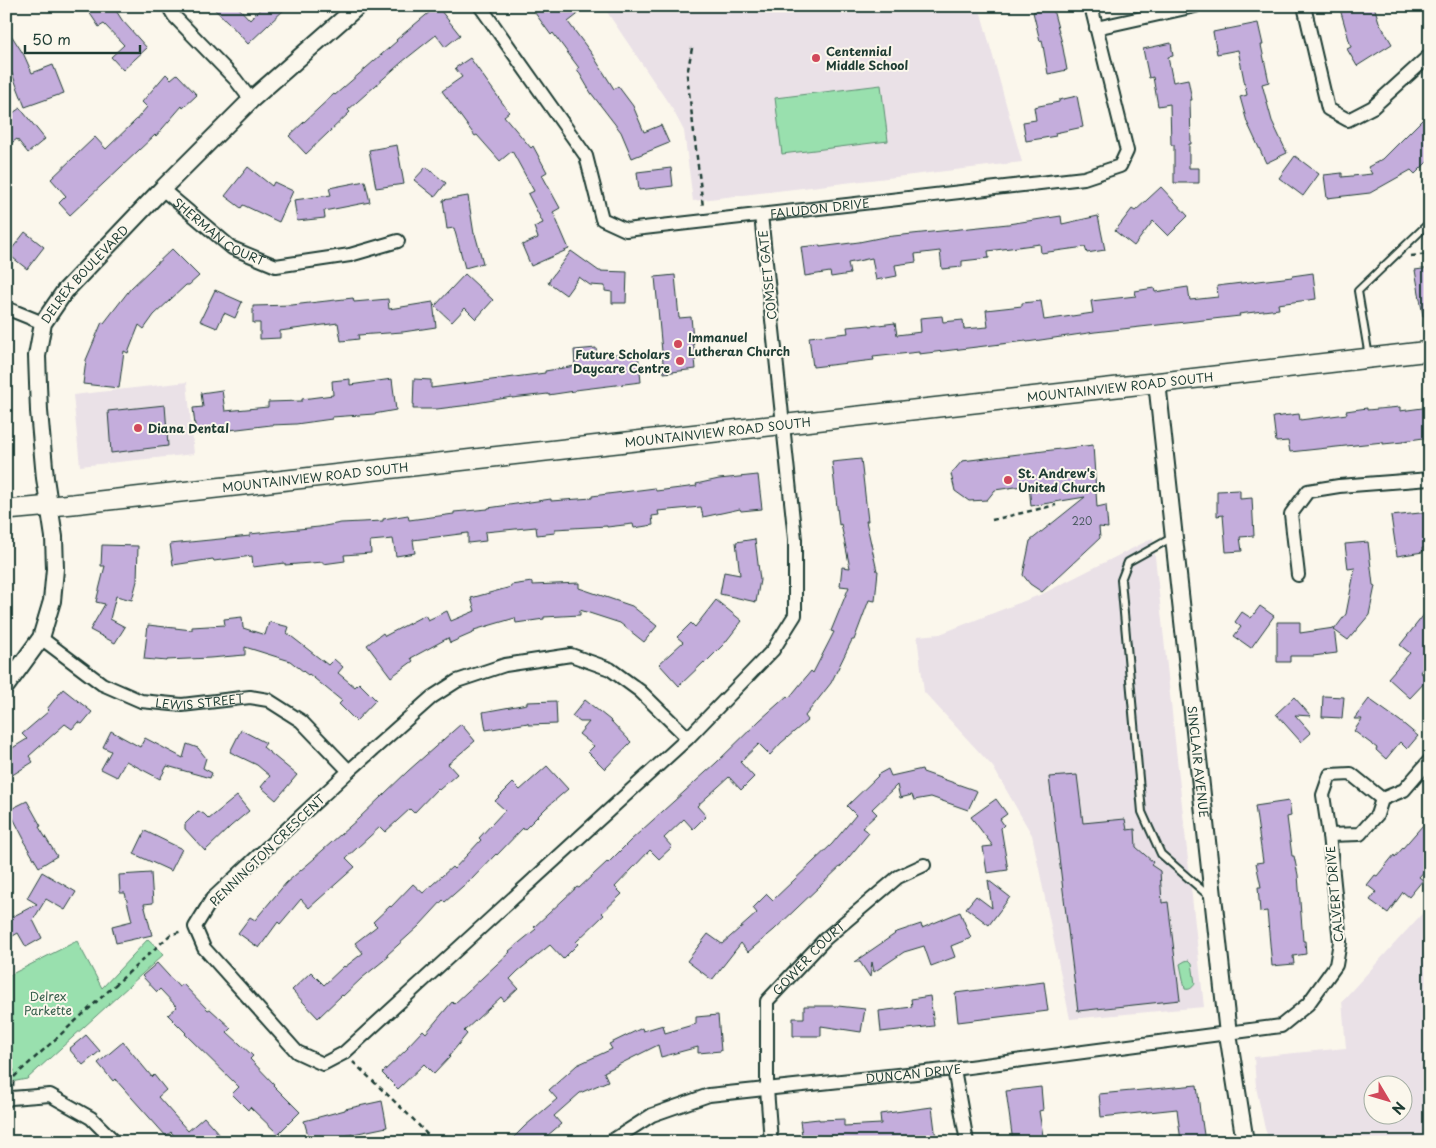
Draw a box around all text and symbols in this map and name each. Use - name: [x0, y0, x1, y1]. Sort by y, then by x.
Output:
- scale bar: [25, 22, 140, 54]
- text: 50 m: [32, 27, 71, 50]
- place label: Centennial Middle School: [826, 42, 908, 74]
- marker: Centennial Middle School: [810, 52, 822, 64]
- street label: SHERMAN COURT: [169, 193, 269, 270]
- street label: FALUDON DRIVE: [769, 193, 870, 223]
- street label: DELREX BOULEVARD: [36, 221, 132, 327]
- street label: COMSET GATE: [753, 229, 781, 321]
- place label: Immanuel Lutheran Church: [688, 328, 790, 360]
- marker: Immanuel Lutheran Church: [672, 338, 684, 350]
- place label: Future Scholars Daycare Centre: [573, 345, 670, 377]
- marker: Future Scholars Daycare Centre: [674, 355, 686, 367]
- street label: MOUNTAINVIEW ROAD SOUTH: [1026, 367, 1214, 406]
- street label: MOUNTAINVIEW ROAD SOUTH: [624, 412, 812, 451]
- place label: Diana Dental: [148, 419, 229, 437]
- marker: Diana Dental: [132, 422, 144, 434]
- street label: MOUNTAINVIEW ROAD SOUTH: [221, 457, 409, 496]
- place label: St. Andrew's United Church: [1018, 464, 1105, 496]
- marker: St. Andrew's United Church: [1002, 474, 1014, 486]
- house number: 220: [1072, 513, 1092, 528]
- street label: LEWIS STREET: [155, 689, 246, 714]
- street label: SINCLAIR AVENUE: [1183, 705, 1213, 819]
- street label: PENNINGTON CRESCENT: [205, 789, 329, 910]
- street label: CALVERT DRIVE: [1321, 845, 1347, 943]
- street label: GOWER COURT: [768, 916, 849, 999]
- park label: Delrex Parkette: [24, 987, 72, 1019]
- street label: DUNCAN DRIVE: [865, 1059, 962, 1087]
- north arrow: [1364, 1076, 1414, 1126]
- text: N: [1387, 1097, 1410, 1119]

